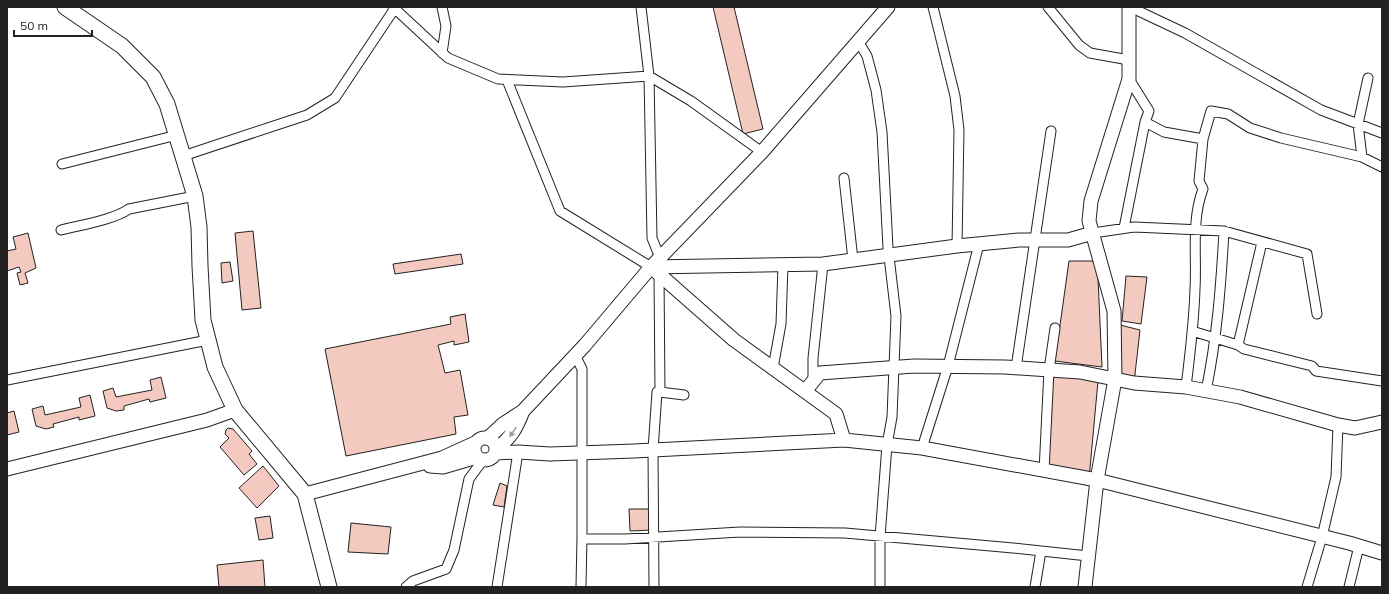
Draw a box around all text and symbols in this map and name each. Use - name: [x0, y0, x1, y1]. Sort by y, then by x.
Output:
- scale bar: [14, 12, 92, 38]
- text: 50 m: [20, 18, 48, 33]
- one-way arrow: [509, 427, 517, 438]

